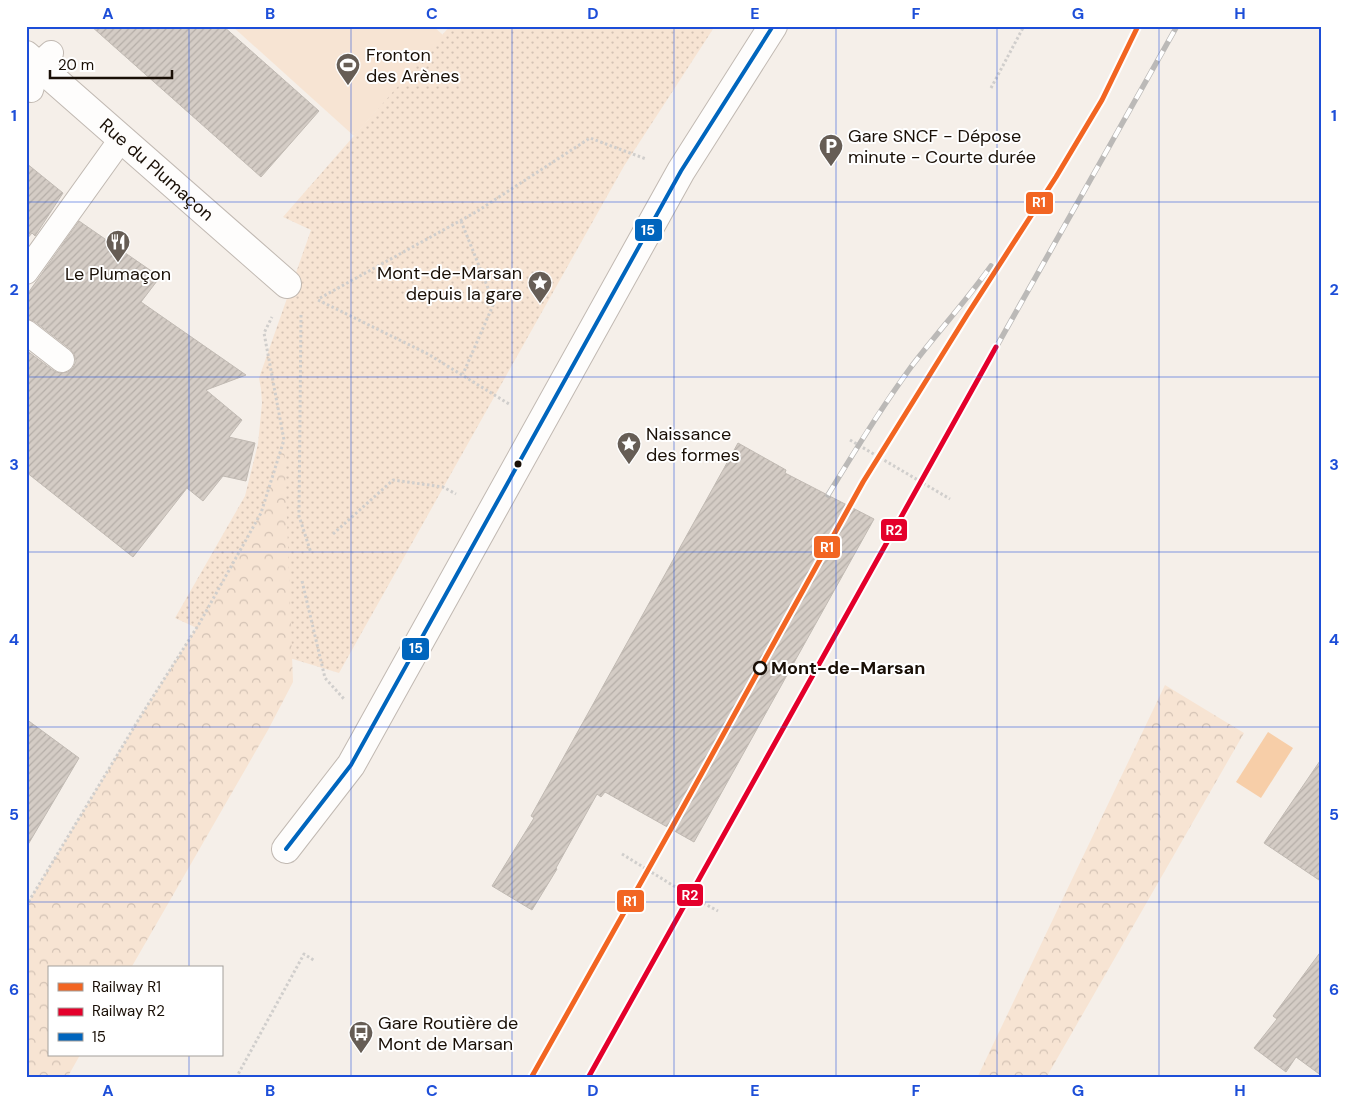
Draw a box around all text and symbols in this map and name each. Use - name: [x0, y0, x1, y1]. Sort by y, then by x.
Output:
- text: A: [102, 3, 114, 24]
- text: B: [265, 3, 275, 24]
- text: C: [426, 3, 438, 24]
- text: D: [587, 3, 599, 24]
- text: E: [750, 3, 760, 24]
- text: F: [912, 3, 921, 24]
- text: G: [1072, 3, 1084, 24]
- text: H: [1234, 3, 1246, 24]
- place label: Fronton des Arènes: [366, 43, 459, 88]
- scale bar: [50, 48, 172, 80]
- sports icon: Fronton des Arènes: [335, 52, 361, 86]
- text: 20 m: [58, 55, 94, 75]
- text: 1: [11, 105, 17, 126]
- text: 1: [1331, 105, 1337, 126]
- street label: Rue du Plumaçon: [95, 113, 219, 226]
- place label: Gare SNCF - Dépose minute - Courte durée: [848, 124, 1036, 169]
- parking icon: Gare SNCF - Dépose minute - Courte durée: [818, 133, 844, 167]
- line badge: R1: [1025, 191, 1054, 215]
- text: R1: [1032, 193, 1046, 211]
- line badge: 15: [634, 218, 663, 242]
- text: 15: [641, 221, 655, 239]
- restaurant icon: Le Plumaçon: [105, 229, 131, 263]
- place label: Mont-de-Marsan depuis la gare: [377, 261, 522, 306]
- place label: Le Plumaçon: [65, 262, 171, 286]
- place icon: Mont-de-Marsan depuis la gare: [527, 270, 553, 304]
- text: 2: [9, 279, 19, 300]
- text: 2: [1329, 279, 1339, 300]
- place label: Naissance des formes: [646, 422, 740, 467]
- place icon: Naissance des formes: [616, 431, 642, 465]
- text: 3: [9, 454, 19, 475]
- text: 3: [1329, 454, 1339, 475]
- unlabelled marker: [513, 459, 523, 469]
- line badge: R2: [880, 518, 908, 542]
- text: R2: [886, 521, 902, 539]
- line badge: R1: [813, 535, 841, 559]
- text: R1: [820, 538, 834, 556]
- text: 4: [9, 629, 19, 650]
- text: 4: [1329, 629, 1339, 650]
- line badge: 15: [401, 637, 430, 661]
- text: 15: [409, 639, 423, 657]
- place label: Mont-de-Marsan: [771, 656, 925, 680]
- marker: Mont-de-Marsan: [753, 661, 767, 675]
- text: 5: [9, 804, 19, 825]
- text: 5: [1329, 804, 1339, 825]
- line badge: R2: [676, 883, 704, 907]
- text: R2: [682, 886, 698, 904]
- line badge: R1: [616, 889, 645, 913]
- text: R1: [623, 892, 637, 910]
- legend: [48, 966, 222, 1056]
- text: Railway R1: [92, 977, 161, 997]
- text: 6: [9, 979, 19, 1000]
- text: 6: [1329, 979, 1339, 1000]
- text: Railway R2: [92, 1001, 165, 1021]
- place label: Gare Routière de Mont de Marsan: [378, 1011, 518, 1056]
- bus stop icon: Gare Routière de Mont de Marsan: [348, 1020, 374, 1054]
- text: 15: [92, 1027, 106, 1047]
- text: A: [102, 1080, 114, 1101]
- text: B: [265, 1080, 275, 1101]
- text: C: [426, 1080, 438, 1101]
- text: D: [587, 1080, 599, 1101]
- text: E: [750, 1080, 760, 1101]
- text: F: [912, 1080, 921, 1101]
- text: G: [1072, 1080, 1084, 1101]
- text: H: [1234, 1080, 1246, 1101]

